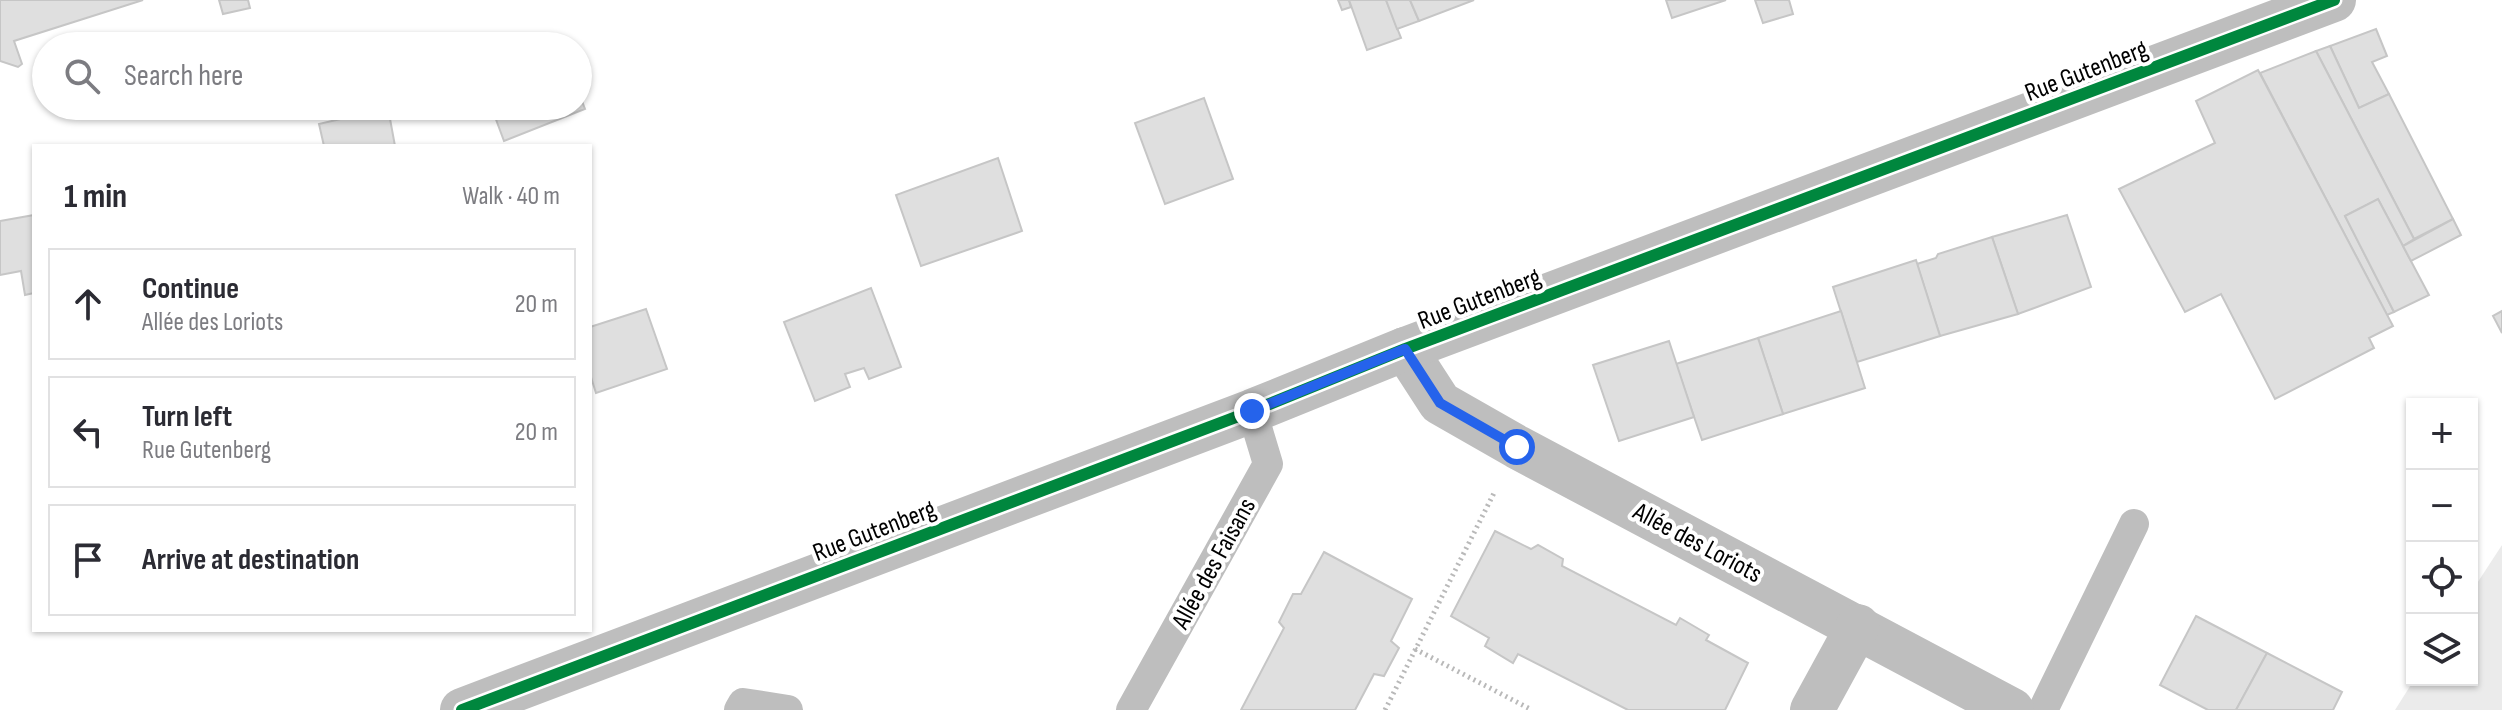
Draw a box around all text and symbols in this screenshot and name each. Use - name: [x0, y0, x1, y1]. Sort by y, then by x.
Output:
- search box: [32, 32, 592, 120]
- street label: Rue Gutenberg: [2021, 34, 2152, 109]
- icon: search: [60, 54, 104, 98]
- text: Search here: [124, 58, 243, 94]
- text: 1 min: [64, 176, 127, 217]
- text: Walk · 40 m: [462, 181, 560, 212]
- street label: Rue Gutenberg: [1414, 262, 1545, 337]
- text: Continue: [142, 271, 239, 307]
- icon: ahead: [66, 282, 110, 326]
- text: 20 m: [515, 289, 558, 320]
- text: Allée des Loriots: [142, 307, 283, 338]
- route end: [1234, 393, 1270, 429]
- map controls: [2406, 398, 2478, 686]
- button: +: [2406, 398, 2478, 470]
- text: Turn left: [142, 399, 232, 435]
- icon: left: [66, 410, 110, 454]
- text: 20 m: [515, 417, 558, 448]
- route start: [1499, 429, 1535, 465]
- text: Rue Gutenberg: [142, 435, 271, 466]
- button: −: [2406, 470, 2478, 542]
- street label: Allée des Faisans: [1165, 493, 1263, 635]
- street label: Rue Gutenberg: [809, 494, 940, 569]
- street label: Allée des Loriots: [1627, 496, 1767, 590]
- icon: arrive: [66, 538, 110, 582]
- text: Arrive at destination: [142, 542, 359, 578]
- button: locate: [2406, 542, 2478, 614]
- button: layers: [2406, 614, 2478, 686]

